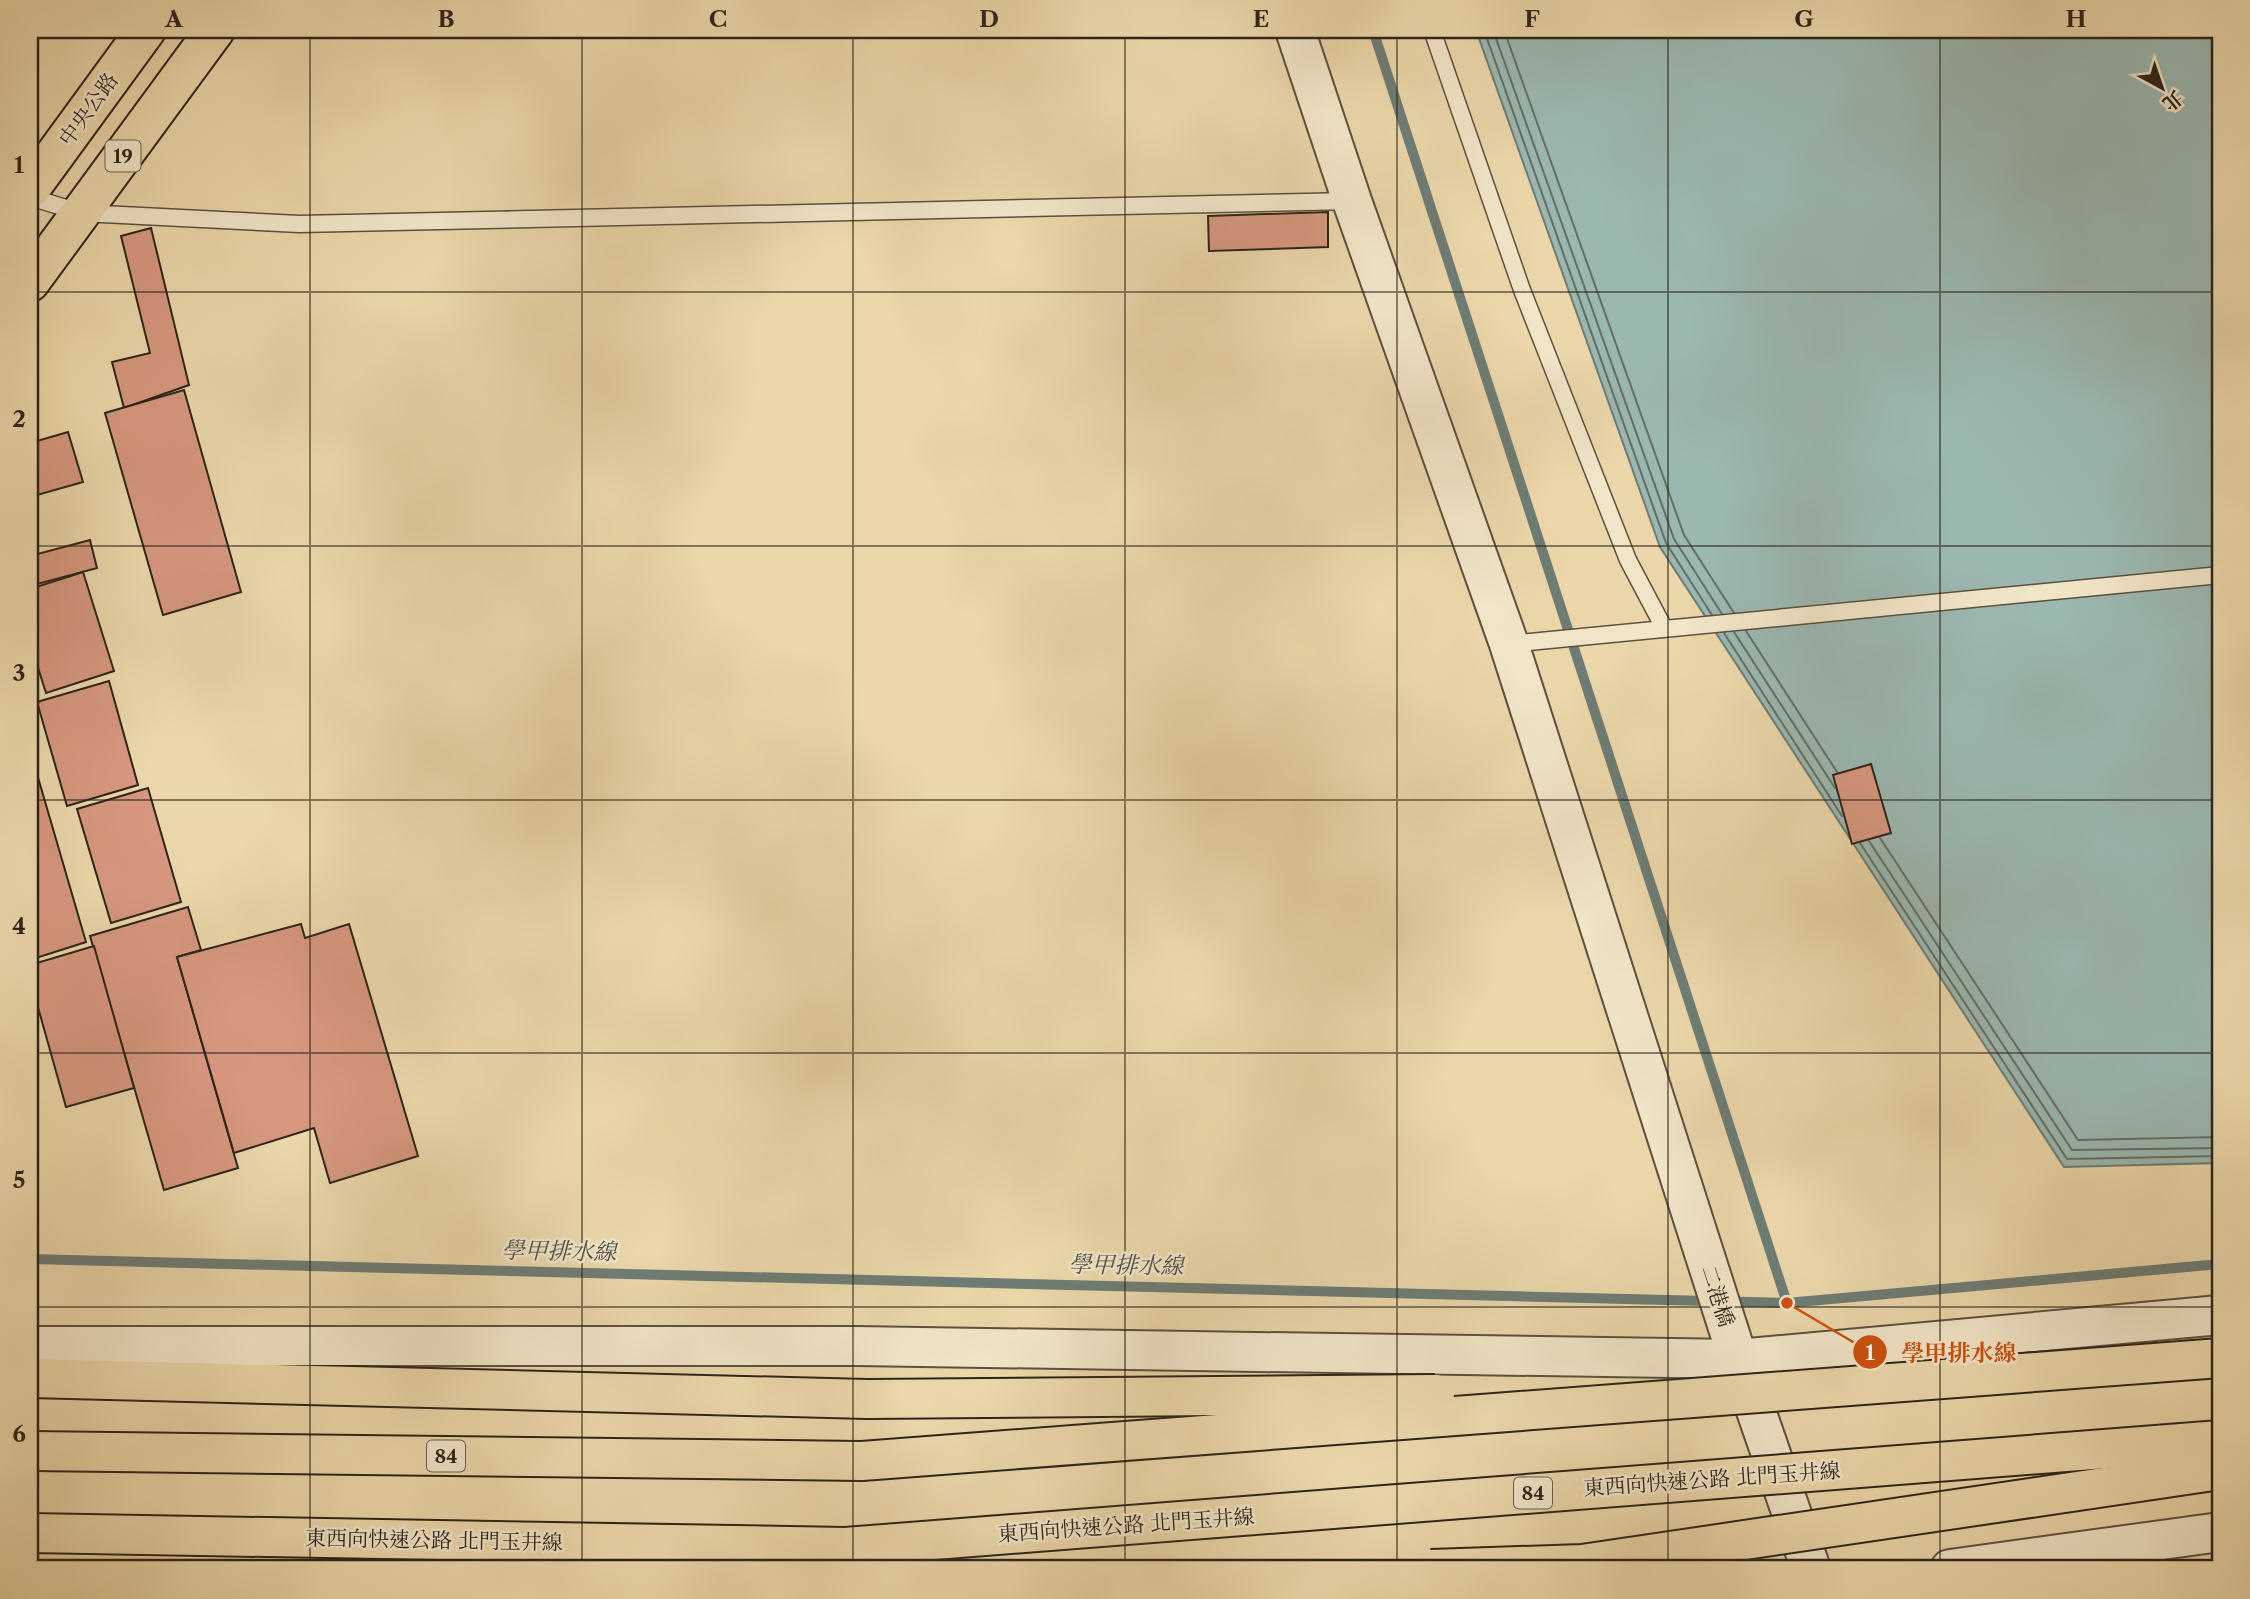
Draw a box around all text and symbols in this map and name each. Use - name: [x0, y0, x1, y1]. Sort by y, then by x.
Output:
- text: A: [164, 5, 184, 33]
- text: B: [437, 5, 455, 33]
- text: C: [709, 5, 727, 33]
- text: D: [979, 5, 999, 33]
- text: E: [1253, 5, 1269, 33]
- text: F: [1524, 5, 1540, 33]
- text: G: [1794, 5, 1814, 33]
- text: H: [2066, 5, 2087, 33]
- north arrow: [2128, 52, 2198, 122]
- street label: 中央公路: [53, 68, 123, 150]
- text: 北: [2158, 86, 2187, 116]
- road number: 19: [106, 140, 140, 172]
- text: 1: [14, 151, 25, 179]
- text: 2: [12, 405, 26, 433]
- text: 3: [13, 659, 26, 687]
- text: 4: [12, 912, 26, 940]
- text: 5: [13, 1166, 25, 1194]
- water label: 學甲排水線: [501, 1236, 619, 1266]
- water label: 學甲排水線: [1068, 1250, 1186, 1280]
- street label: 二港橋: [1696, 1262, 1740, 1330]
- callout: 學甲排水線: [1852, 1330, 2030, 1374]
- text: 學甲排水線: [1902, 1339, 2017, 1367]
- text: 1: [1865, 1340, 1875, 1365]
- text: 6: [12, 1420, 26, 1448]
- road number: 84: [427, 1440, 465, 1472]
- street label: 東西向快速公路 北門玉井線: [1583, 1458, 1841, 1500]
- road number: 84: [1514, 1478, 1552, 1508]
- street label: 東西向快速公路 北門玉井線: [997, 1504, 1255, 1546]
- street label: 東西向快速公路 北門玉井線: [305, 1525, 563, 1555]

